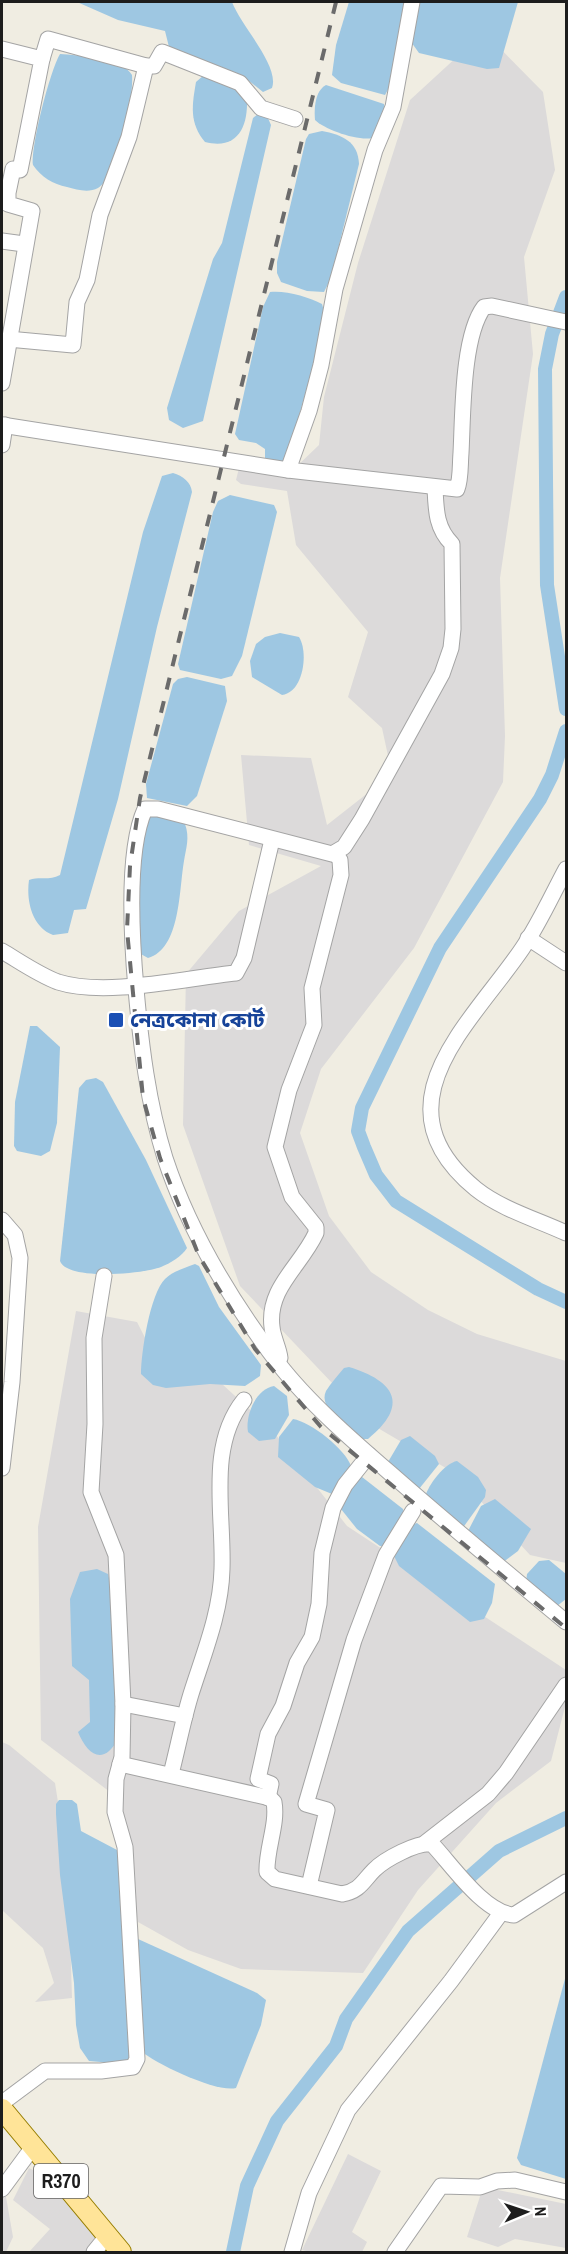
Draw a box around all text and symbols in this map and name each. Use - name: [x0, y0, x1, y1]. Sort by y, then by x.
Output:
- place label: নেত্রকোনা কোর্ট: [130, 1005, 265, 1034]
- marker: নেত্রকোনা কোর্ট: [107, 1011, 125, 1029]
- road number: R370: [34, 2164, 88, 2198]
- north arrow: [496, 2182, 556, 2242]
- text: N: [530, 2206, 552, 2217]

